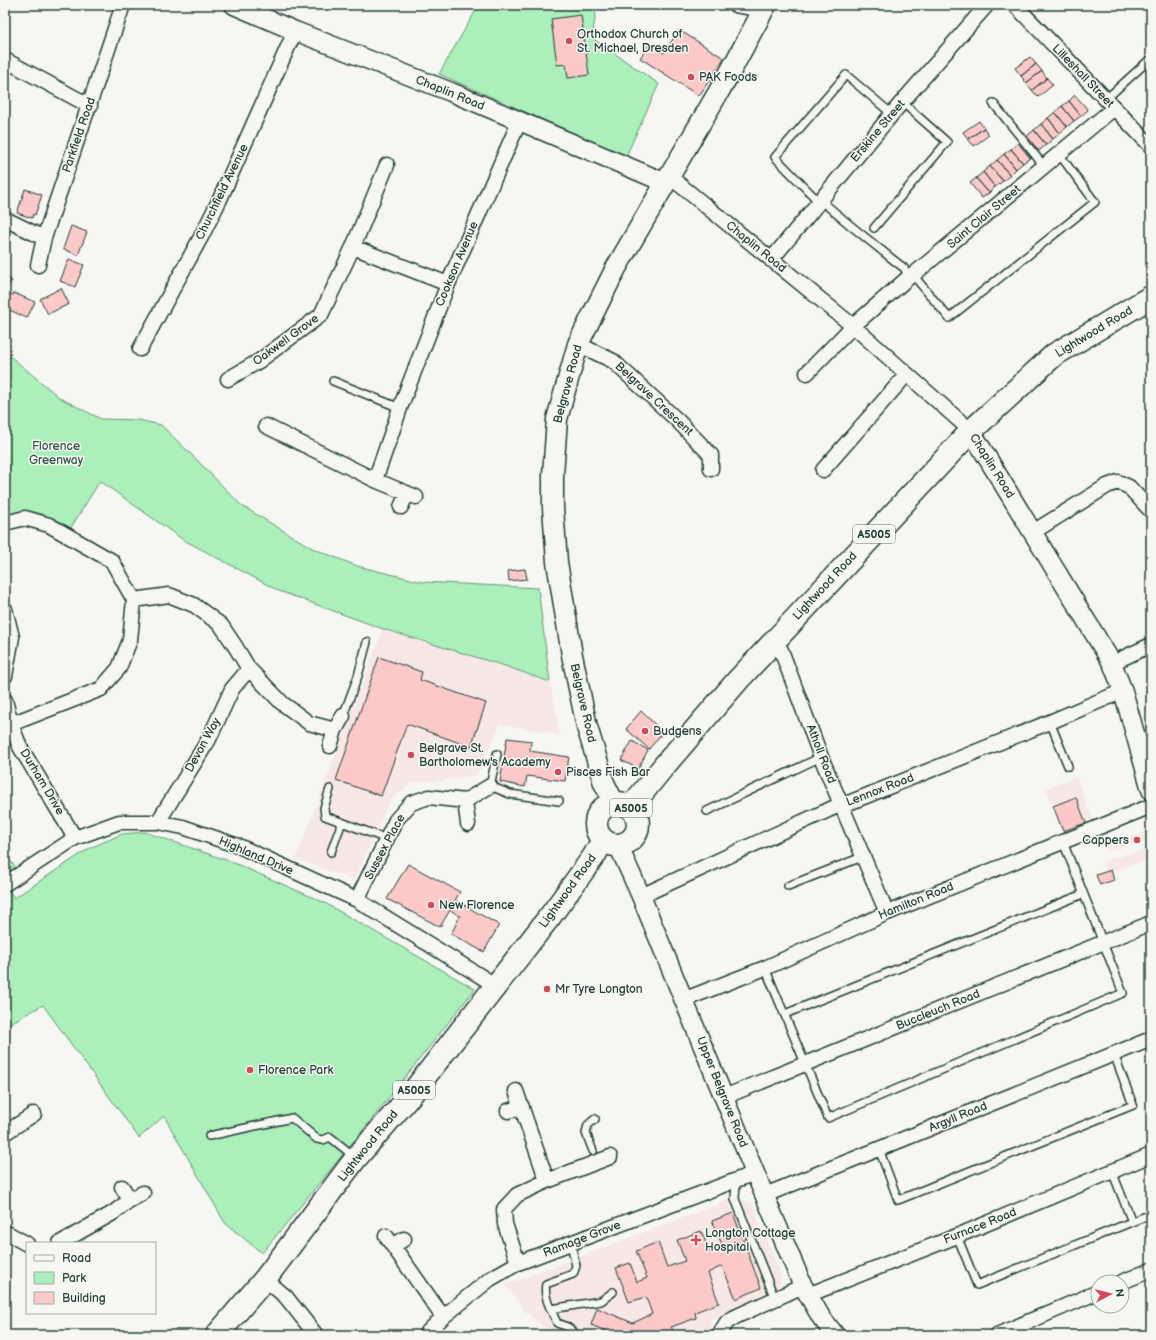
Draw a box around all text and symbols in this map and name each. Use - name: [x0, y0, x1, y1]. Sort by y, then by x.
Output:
- place label: Orthodox Church of St. Michael, Dresden: [577, 27, 689, 56]
- marker: Orthodox Church of St. Michael, Dresden: [564, 36, 574, 46]
- street label: Lilleshall Street: [1049, 41, 1117, 111]
- place label: PAK Foods: [699, 70, 757, 85]
- street label: Chaplin Road: [413, 72, 487, 114]
- marker: PAK Foods: [686, 72, 696, 82]
- street label: Parkfield Road: [59, 95, 99, 175]
- street label: Erskine Street: [848, 97, 909, 165]
- street label: Churchfield Avenue: [192, 142, 252, 242]
- street label: Saint Clair Street: [944, 182, 1024, 252]
- street label: Chaplin Road: [723, 218, 789, 276]
- street label: Cookson Avenue: [432, 219, 482, 309]
- street label: Lightwood Road: [1053, 303, 1136, 361]
- street label: Oakwell Grove: [250, 311, 322, 369]
- street label: Belgrave Road: [550, 343, 586, 425]
- street label: Belgrave Crescent: [612, 359, 696, 439]
- street label: Chaplin Road: [966, 431, 1018, 501]
- park label: Florence Greenway: [29, 439, 84, 468]
- road number: A5005: [853, 525, 895, 543]
- street label: Lightwood Road: [790, 549, 860, 623]
- street label: Belgrave Road: [567, 662, 599, 744]
- street label: Devon Way: [182, 715, 224, 775]
- street label: Atholl Road: [803, 722, 839, 786]
- place label: Budgens: [653, 724, 702, 739]
- marker: Budgens: [640, 726, 650, 736]
- place label: Belgrave St. Bartholomew's Academy: [419, 741, 551, 770]
- street label: Durham Drive: [16, 746, 68, 818]
- marker: Belgrave St. Bartholomew's Academy: [406, 750, 416, 760]
- place label: Pisces Fish Bar: [566, 765, 651, 780]
- marker: Pisces Fish Bar: [553, 767, 563, 777]
- street label: Lennox Road: [844, 770, 916, 810]
- road number: A5005: [610, 799, 652, 817]
- street label: Sussex Place: [361, 812, 409, 882]
- place label: Cappers: [1082, 833, 1129, 848]
- street label: Highland Drive: [216, 834, 296, 878]
- marker: Cappers: [1132, 835, 1142, 845]
- street label: Lightwood Road: [536, 851, 600, 931]
- street label: Hamilton Road: [876, 879, 956, 923]
- place label: New Florence: [439, 898, 514, 913]
- marker: New Florence: [426, 900, 436, 910]
- place label: Mr Tyre Longton: [555, 982, 643, 997]
- marker: Mr Tyre Longton: [542, 984, 552, 994]
- street label: Buccleuch Road: [894, 986, 982, 1034]
- street label: Upper Belgrave Road: [693, 1034, 751, 1150]
- place label: Florence Park: [258, 1063, 333, 1078]
- marker: Florence Park: [245, 1065, 255, 1075]
- road number: A5005: [393, 1081, 435, 1099]
- street label: Argyll Road: [927, 1099, 989, 1135]
- street label: Lightwood Road: [335, 1107, 401, 1185]
- street label: Furnace Road: [941, 1205, 1019, 1247]
- street label: Ramage Grove: [541, 1217, 623, 1261]
- place label: Longton Cottage Hospital: [705, 1226, 795, 1255]
- marker: Longton Cottage Hospital: [690, 1234, 702, 1246]
- legend: [26, 1242, 156, 1314]
- text: Road: [62, 1251, 91, 1266]
- text: Park: [62, 1271, 86, 1286]
- north arrow: [1090, 1274, 1130, 1314]
- text: N: [1112, 1288, 1126, 1298]
- text: Building: [62, 1291, 106, 1306]

